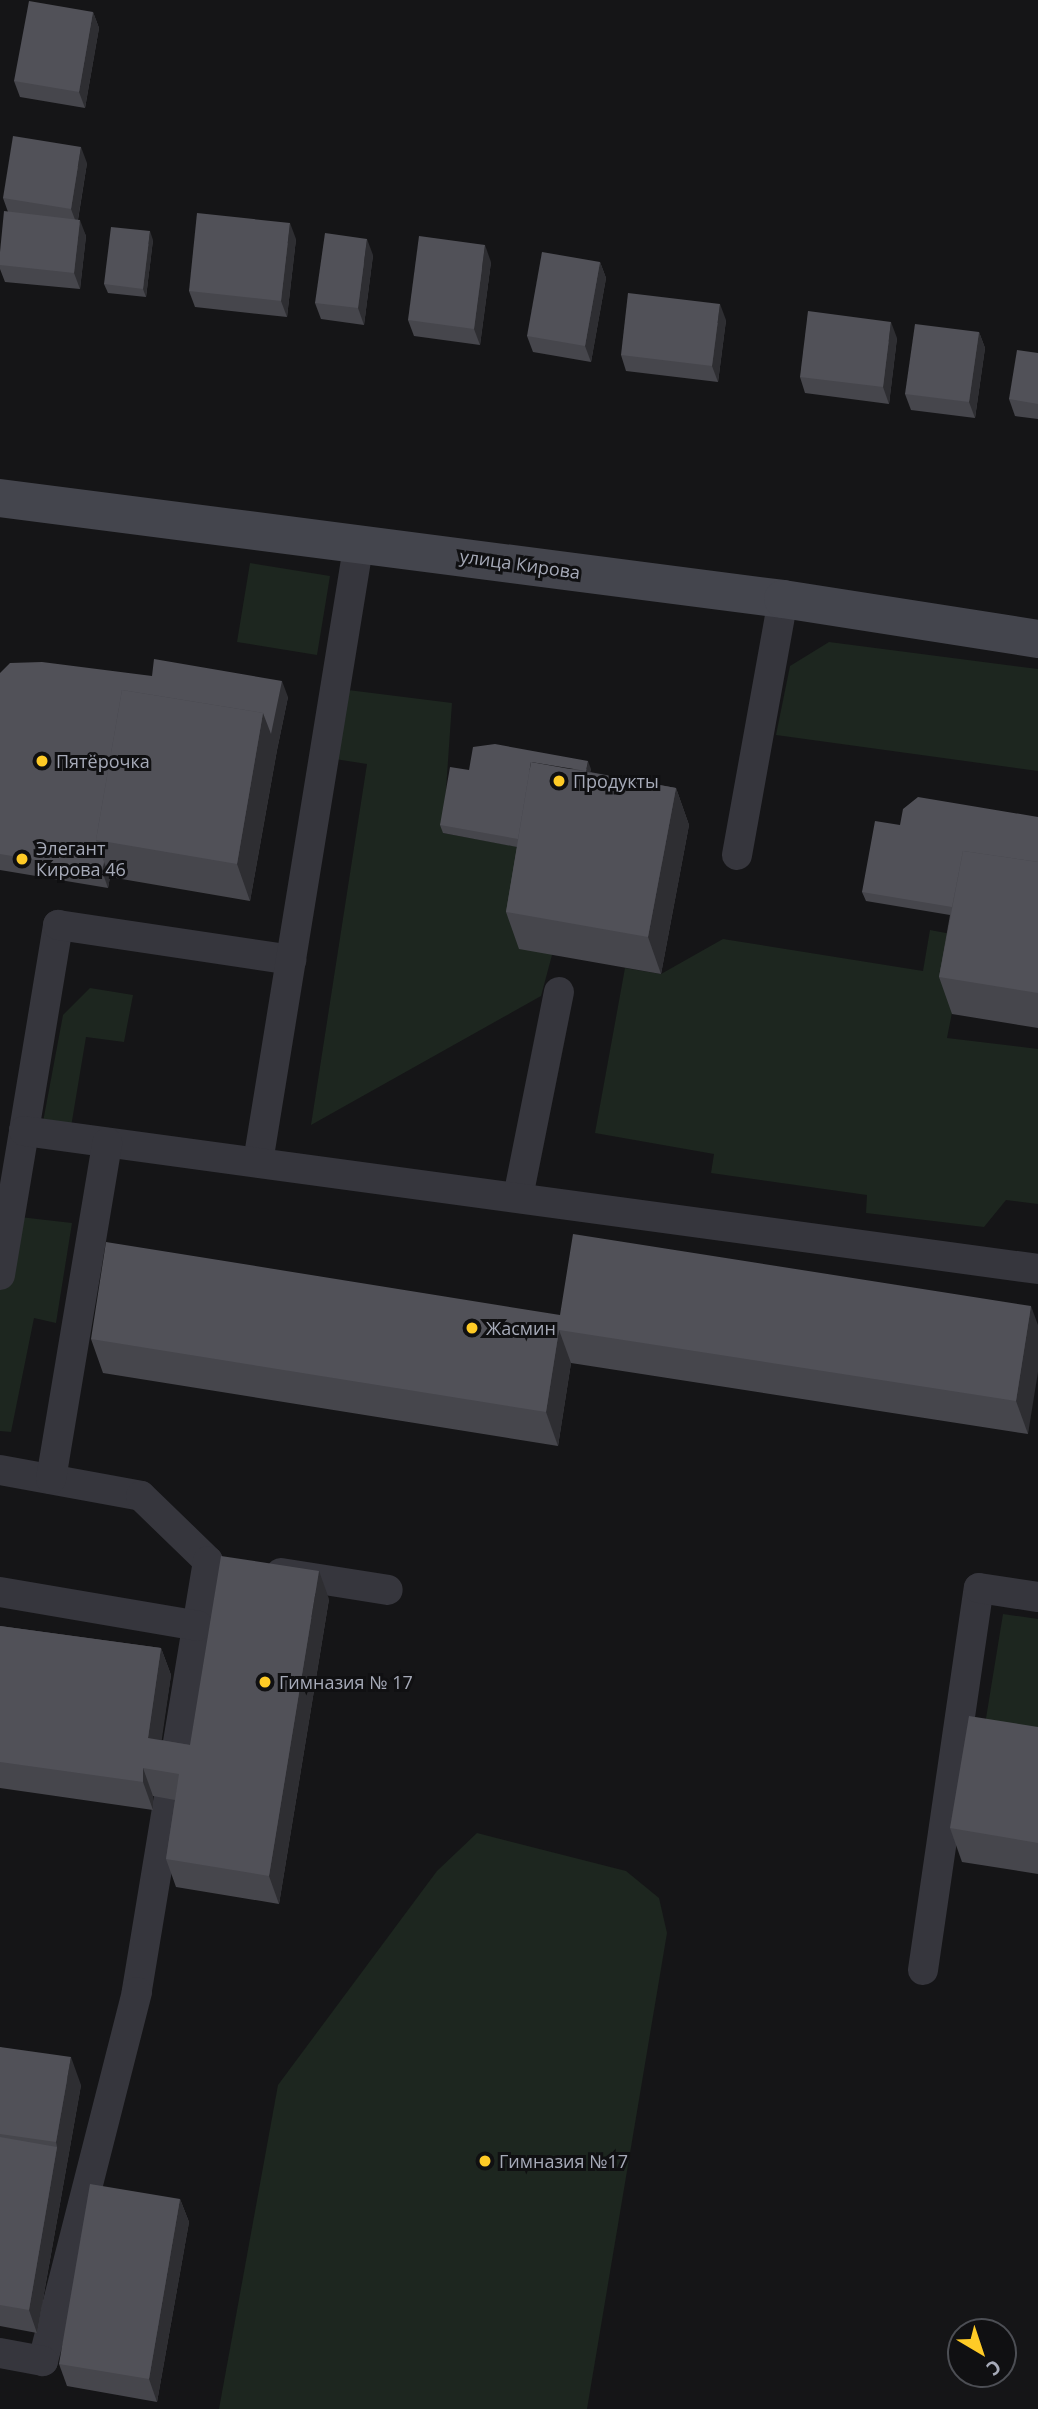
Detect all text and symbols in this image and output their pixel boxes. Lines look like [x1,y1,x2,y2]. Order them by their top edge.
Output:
street label: улица Кирова [458,545,582,583]
place label: Пятёрочка [56,750,150,772]
marker: Пятёрочка [34,753,50,769]
place label: Продукты [573,770,659,792]
marker: Продукты [551,773,567,789]
place label: Элегант Кирова 46 [36,838,126,880]
marker: Элегант Кирова 46 [14,851,30,867]
place label: Жасмин [486,1317,556,1339]
marker: Жасмин [464,1320,480,1336]
place label: Гимназия № 17 [279,1671,413,1693]
marker: Гимназия № 17 [257,1674,273,1690]
place label: Гимназия №17 [499,2150,628,2172]
marker: Гимназия №17 [477,2153,493,2169]
north arrow [947,2318,1017,2388]
text: С [981,2354,1007,2382]

